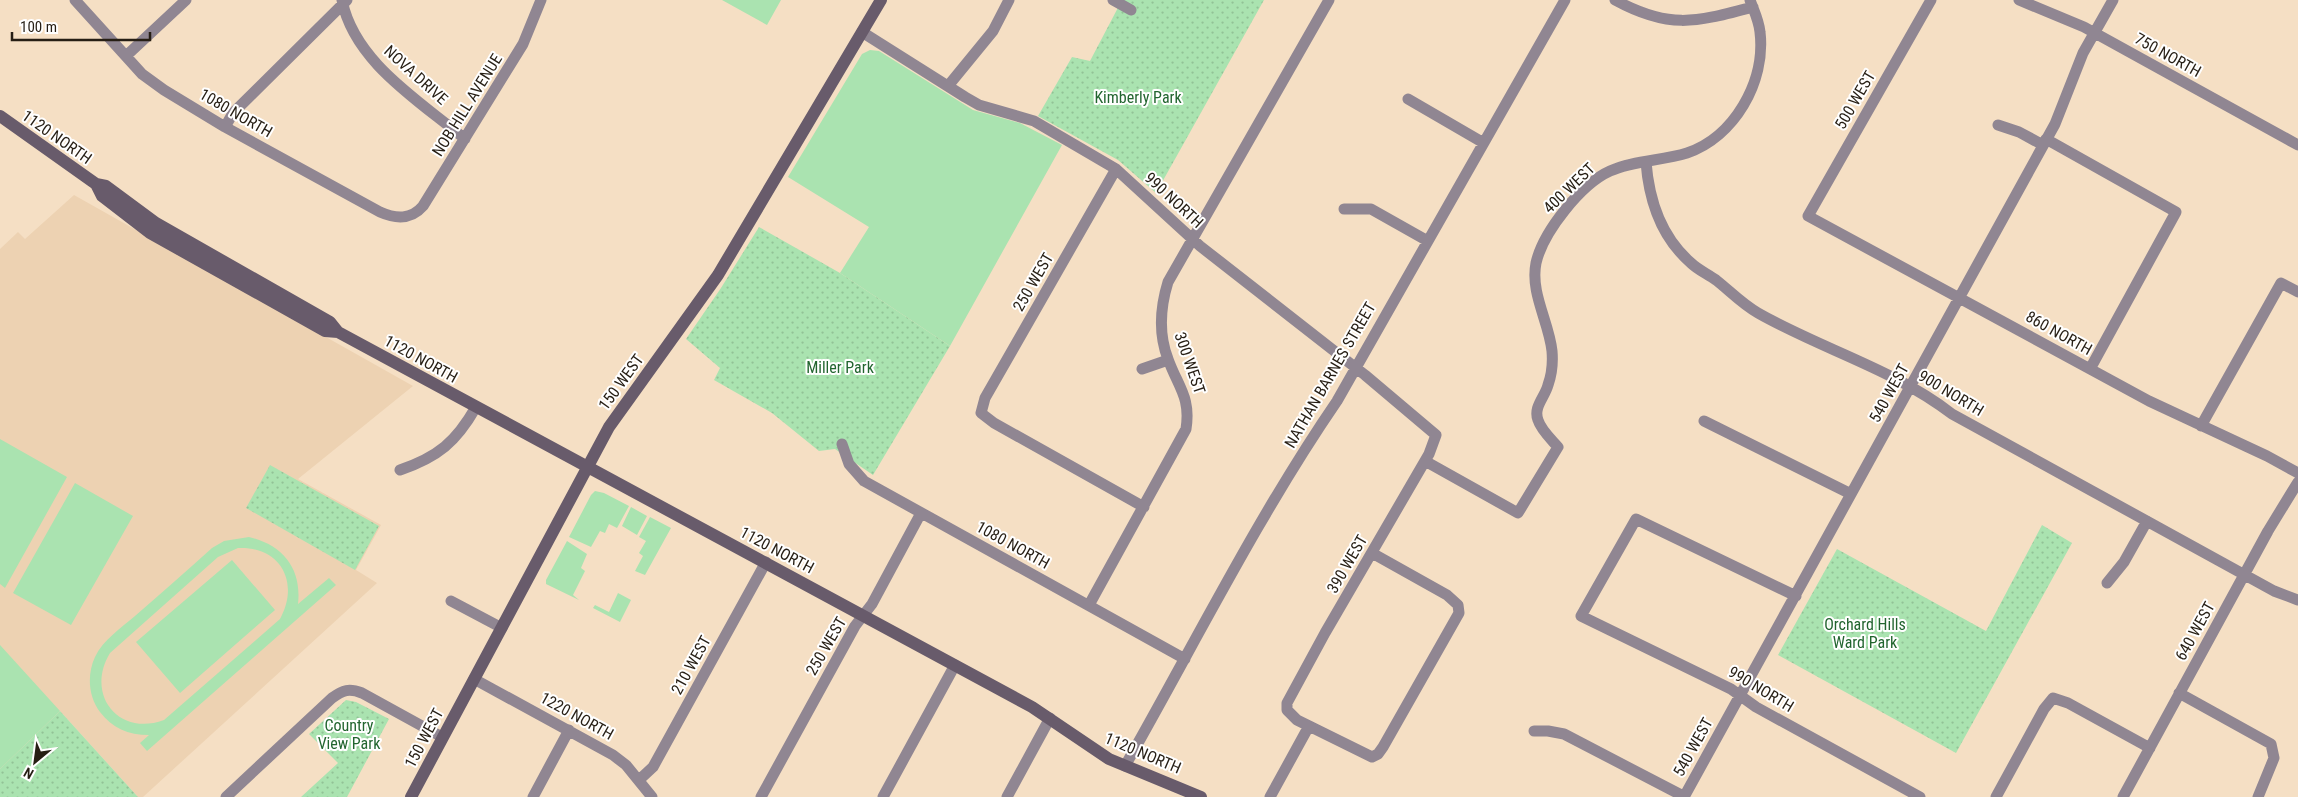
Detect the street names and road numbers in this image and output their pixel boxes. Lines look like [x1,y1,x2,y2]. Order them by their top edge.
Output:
street label: 750 NORTH [2131,29,2205,81]
street label: NOVA DRIVE [380,41,452,109]
street label: NOB HILL AVENUE [428,50,506,160]
street label: 500 WEST [1831,67,1879,133]
street label: 1080 NORTH [196,85,276,141]
street label: 1120 NORTH [18,106,96,168]
street label: 400 WEST [1539,159,1599,217]
street label: 990 NORTH [1141,168,1207,232]
street label: 250 WEST [1009,249,1057,315]
street label: NATHAN BARNES STREET [1280,299,1380,451]
street label: 860 NORTH [2022,307,2096,359]
street label: 300 WEST [1171,330,1209,396]
street label: 1120 NORTH [381,331,461,387]
street label: 150 WEST [594,350,648,414]
street label: 540 WEST [1865,360,1913,426]
street label: 900 NORTH [1915,366,1987,420]
street label: 1080 NORTH [973,517,1053,573]
street label: 1120 NORTH [737,523,817,577]
street label: 390 WEST [1323,531,1371,597]
street label: 640 WEST [2171,598,2219,664]
street label: 250 WEST [802,613,850,679]
street label: 210 WEST [667,632,715,698]
street label: 990 NORTH [1725,662,1797,716]
street label: 1220 NORTH [537,688,617,744]
street label: 150 WEST [401,705,447,771]
street label: 540 WEST [1669,714,1717,780]
street label: 1120 NORTH [1102,728,1184,778]

